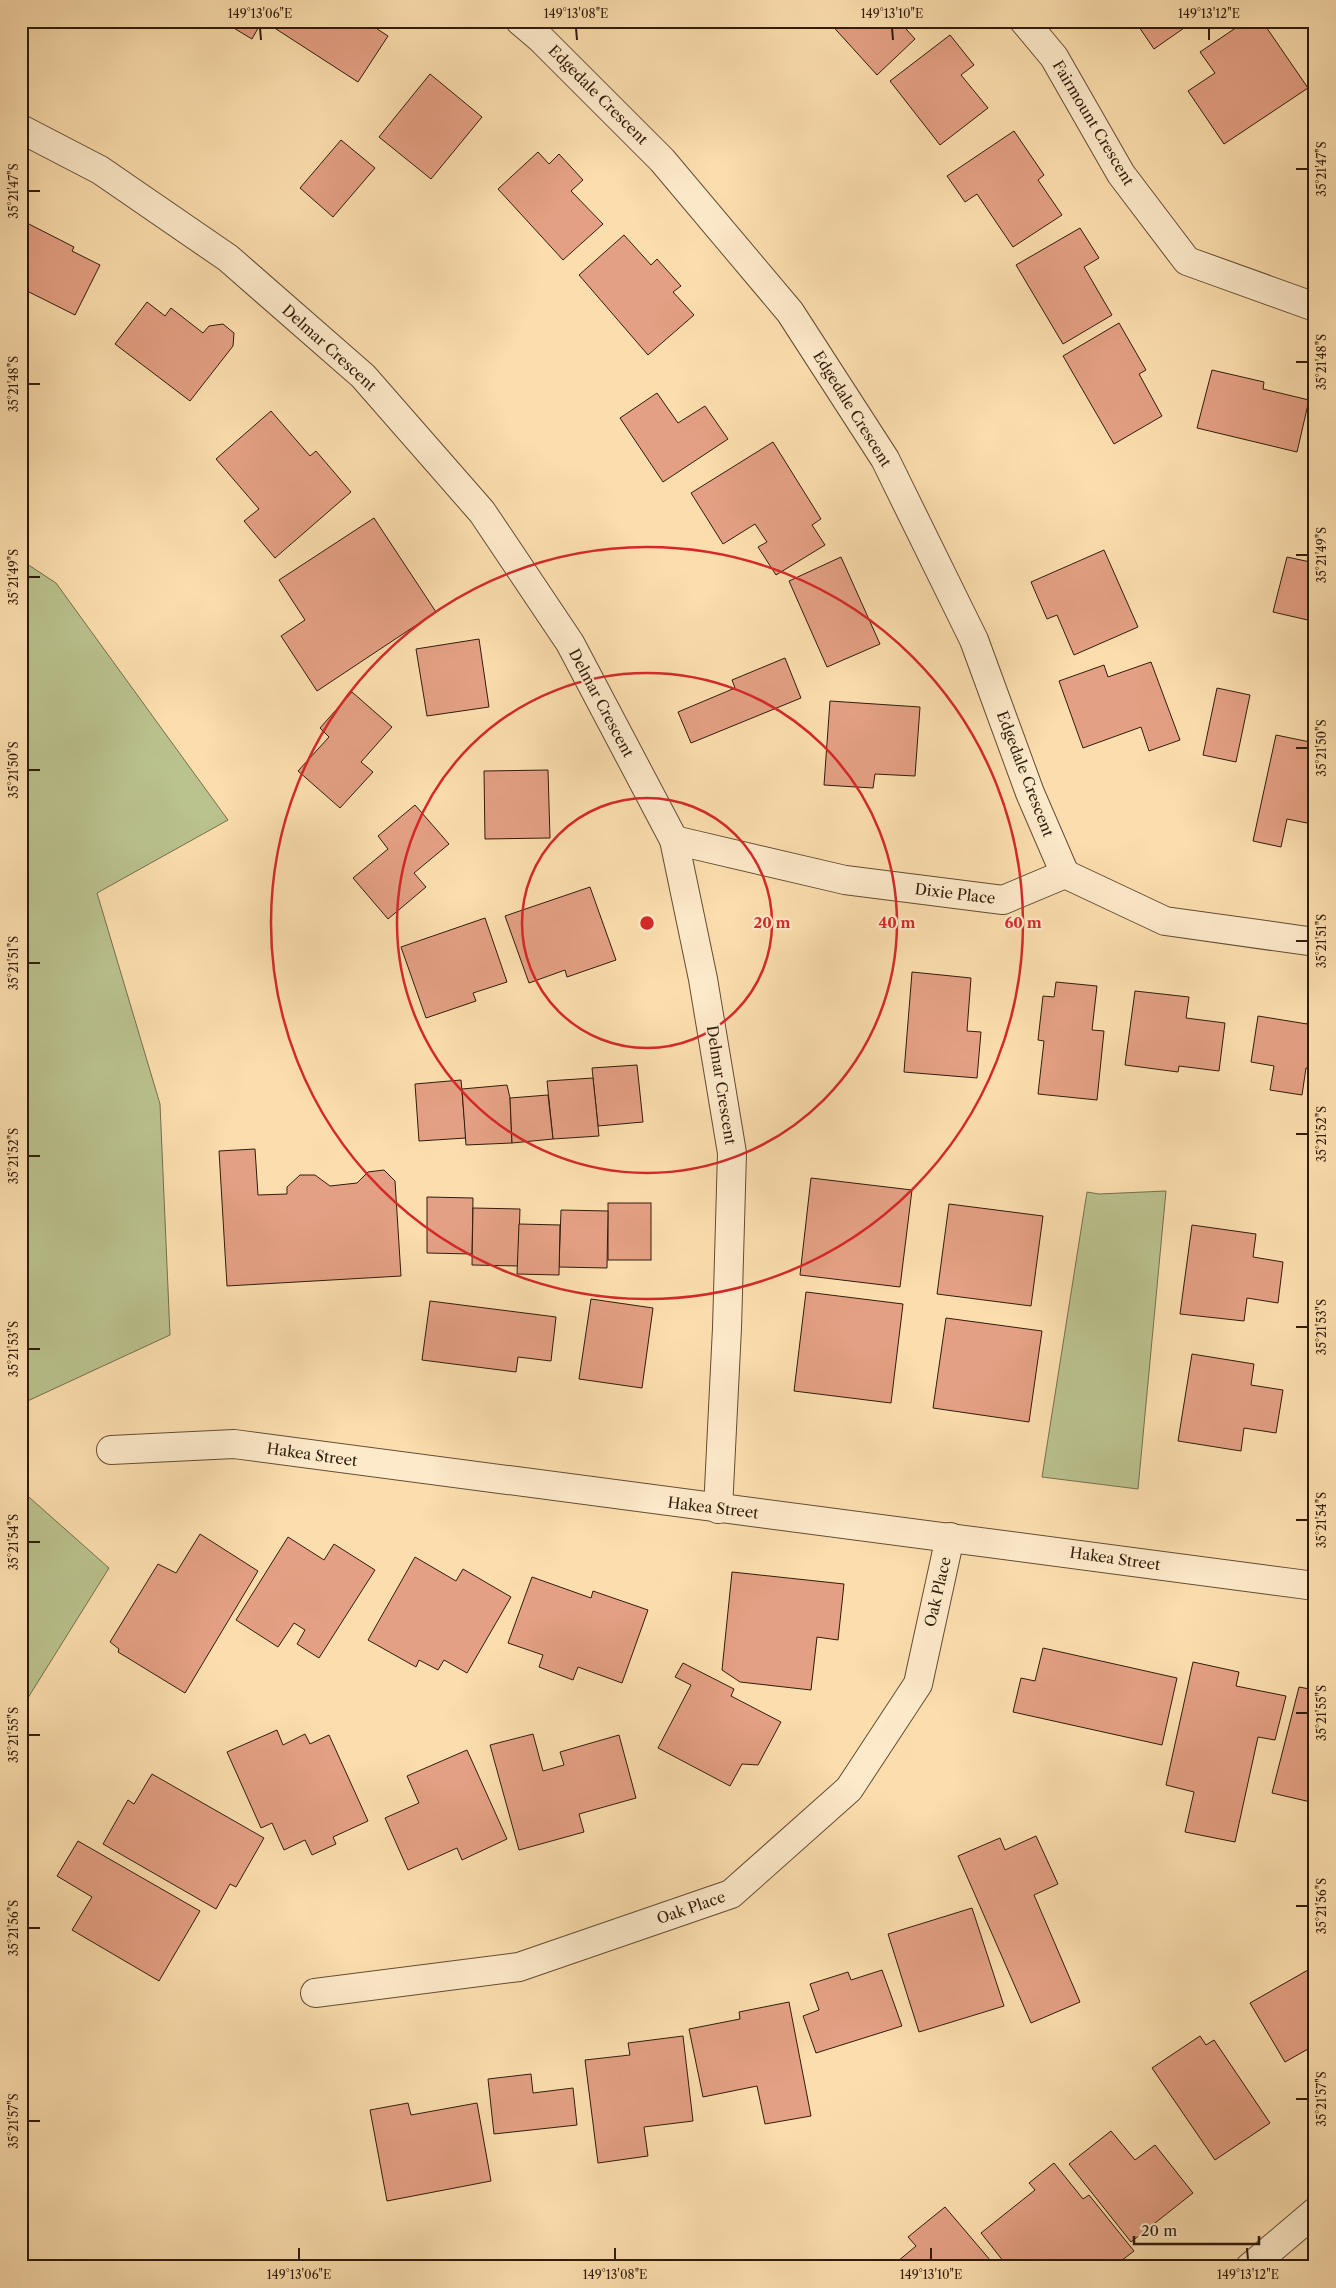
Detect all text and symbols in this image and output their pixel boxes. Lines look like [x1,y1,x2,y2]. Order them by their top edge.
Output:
text: 149°13'06"E [228,6,292,21]
text: 149°13'08"E [544,6,608,21]
text: 149°13'10"E [861,6,923,21]
text: 149°13'12"E [1178,6,1240,21]
street label: Edgedale Crescent [545,41,653,149]
street label: Fairmount Crescent [1049,57,1139,189]
text: 35°21'47"S [1314,141,1329,197]
text: 35°21'47"S [6,163,21,219]
street label: Delmar Crescent [278,300,381,395]
text: 35°21'48"S [1314,334,1329,390]
street label: Edgedale Crescent [809,347,896,471]
text: 35°21'48"S [6,356,21,412]
text: 35°21'49"S [1314,527,1329,583]
text: 35°21'49"S [6,549,21,605]
street label: Delmar Crescent [565,645,638,761]
street label: Edgedale Crescent [993,708,1058,840]
text: 35°21'50"S [1314,719,1329,777]
text: 35°21'50"S [6,741,21,799]
street label: Dixie Place [914,879,996,908]
text: 20 m [753,913,791,932]
text: 40 m [878,913,916,932]
text: 60 m [1004,913,1042,932]
centre of rings [638,914,656,932]
text: 35°21'51"S [1314,914,1329,968]
text: 35°21'51"S [6,936,21,990]
street label: Delmar Crescent [703,1024,740,1147]
text: 35°21'52"S [1314,1106,1329,1162]
text: 35°21'52"S [6,1128,21,1184]
text: 35°21'53"S [1314,1299,1329,1355]
text: 35°21'53"S [6,1321,21,1377]
street label: Hakea Street [266,1439,359,1470]
text: 35°21'54"S [1314,1492,1329,1548]
street label: Hakea Street [667,1493,760,1523]
text: 35°21'54"S [6,1514,21,1570]
street label: Hakea Street [1069,1543,1162,1574]
street label: Oak Place [920,1555,955,1629]
text: 35°21'55"S [1314,1685,1329,1741]
text: 35°21'55"S [6,1707,21,1763]
text: 35°21'56"S [1314,1878,1329,1934]
street label: Oak Place [654,1887,728,1928]
text: 35°21'56"S [6,1900,21,1956]
text: 35°21'57"S [1314,2071,1329,2127]
text: 35°21'57"S [6,2093,21,2149]
scale bar [1134,2213,1258,2245]
text: 20 m [1141,2221,1177,2240]
text: 149°13'06"E [267,2267,331,2282]
text: 149°13'08"E [583,2267,647,2282]
text: 149°13'10"E [900,2267,962,2282]
text: 149°13'12"E [1217,2267,1279,2282]

